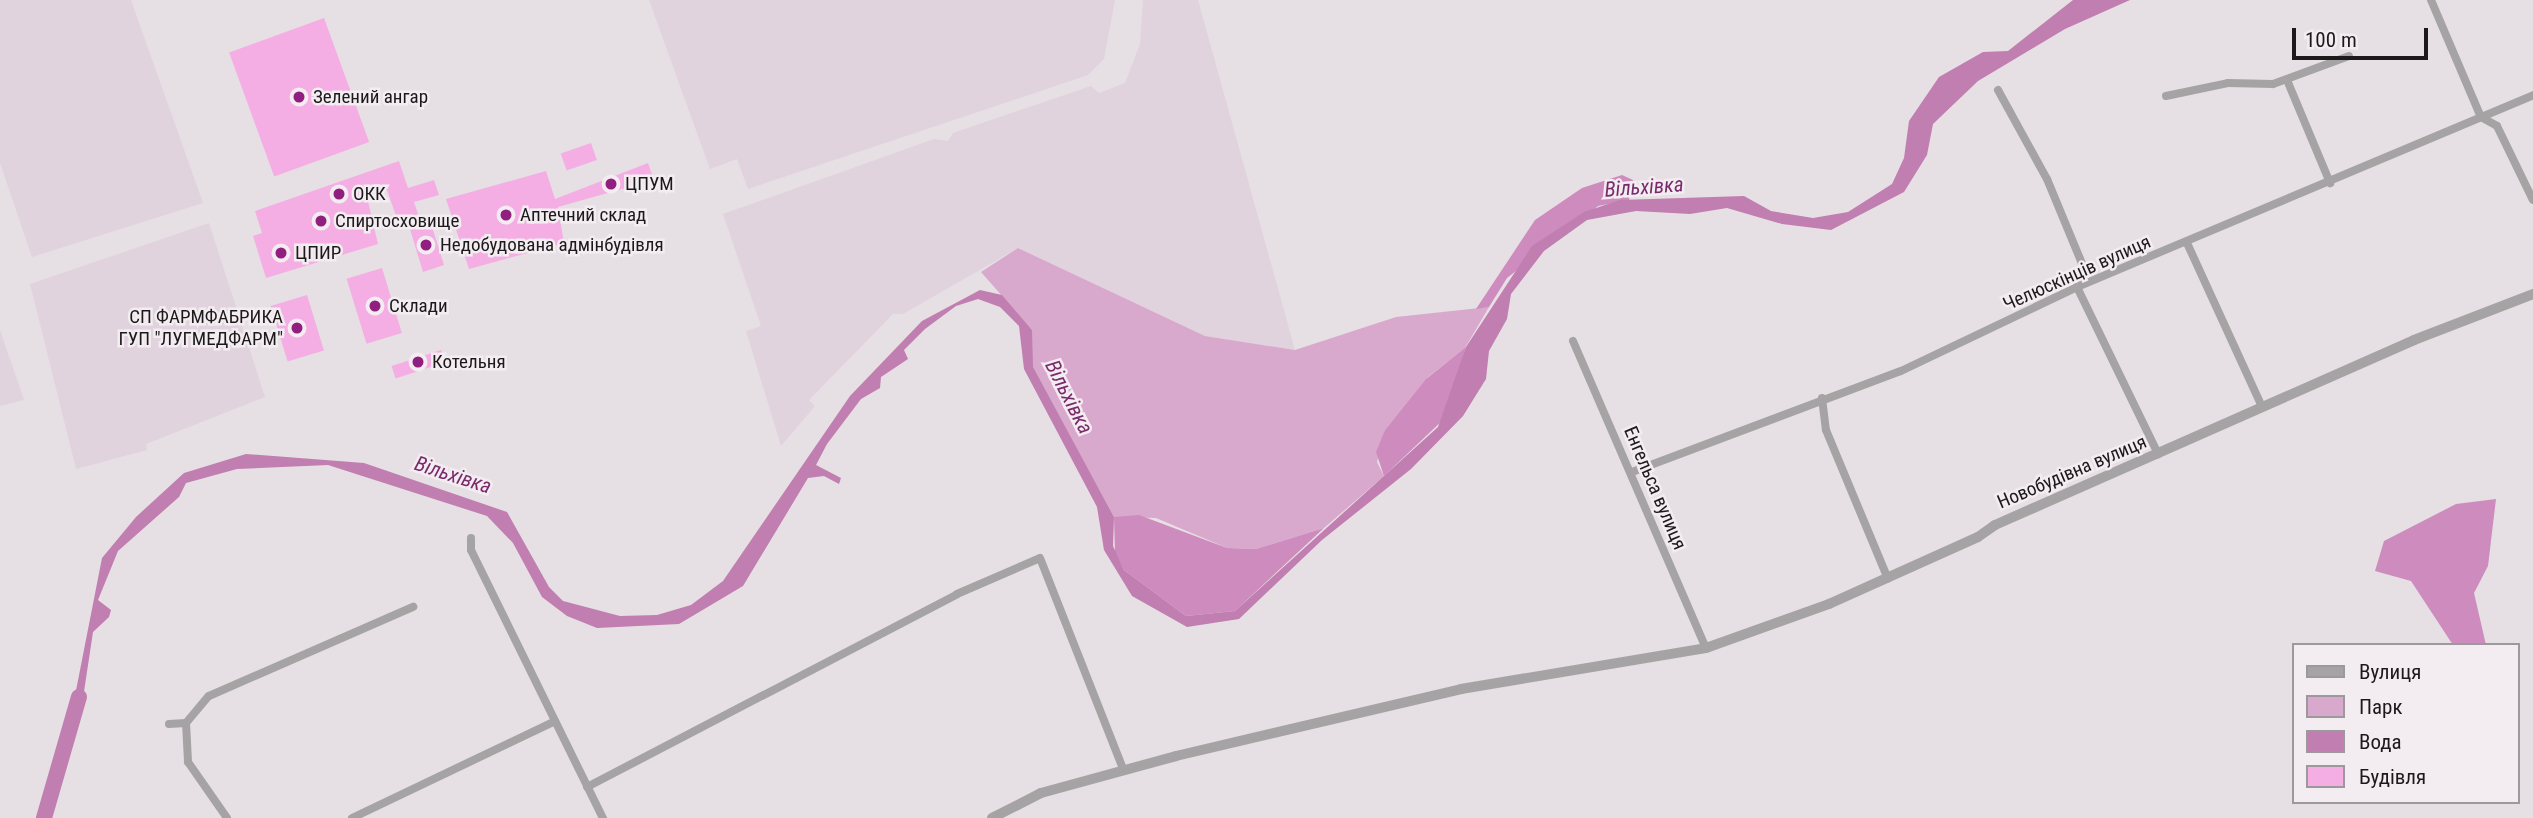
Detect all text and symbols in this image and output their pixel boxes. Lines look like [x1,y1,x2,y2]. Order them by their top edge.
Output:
scale bar [2295,14,2432,58]
text: 100 m [2305,28,2357,52]
place label: Зелений ангар [313,86,428,108]
marker: Зелений ангар [291,89,307,105]
water label: Вільхівка [1604,172,1684,202]
place label: ЦПУМ [625,173,674,195]
marker: ЦПУМ [603,176,619,192]
place label: ОКК [353,183,386,205]
marker: ОКК [331,186,347,202]
place label: Аптечний склад [520,204,646,226]
marker: Аптечний склад [498,207,514,223]
place label: Спиртосховище [335,210,459,232]
marker: Спиртосховище [313,213,329,229]
street label: Челюскінців вулиця [2000,230,2154,316]
place label: Недобудована адмінбудівля [440,234,664,256]
marker: Недобудована адмінбудівля [418,237,434,253]
place label: ЦПИР [295,242,341,264]
marker: ЦПИР [273,245,289,261]
place label: Склади [389,295,448,317]
marker: Склади [367,298,383,314]
place label: СП ФАРМФАБРИКА ГУП "ЛУГМЕДФАРМ" [119,306,283,350]
marker: СП ФАРМФАБРИКА ГУП "ЛУГМЕДФАРМ" [289,320,305,336]
place label: Котельня [432,351,506,373]
marker: Котельня [410,354,426,370]
water label: Вільхівка [1040,356,1098,438]
street label: Енгельса вулиця [1619,423,1691,553]
street label: Новобудівна вулиця [1994,430,2150,514]
water label: Вільхівка [411,451,495,499]
legend [2292,643,2519,804]
text: Вулиця [2359,660,2421,684]
text: Парк [2359,695,2403,719]
text: Вода [2359,730,2402,754]
text: Будівля [2359,765,2426,789]

